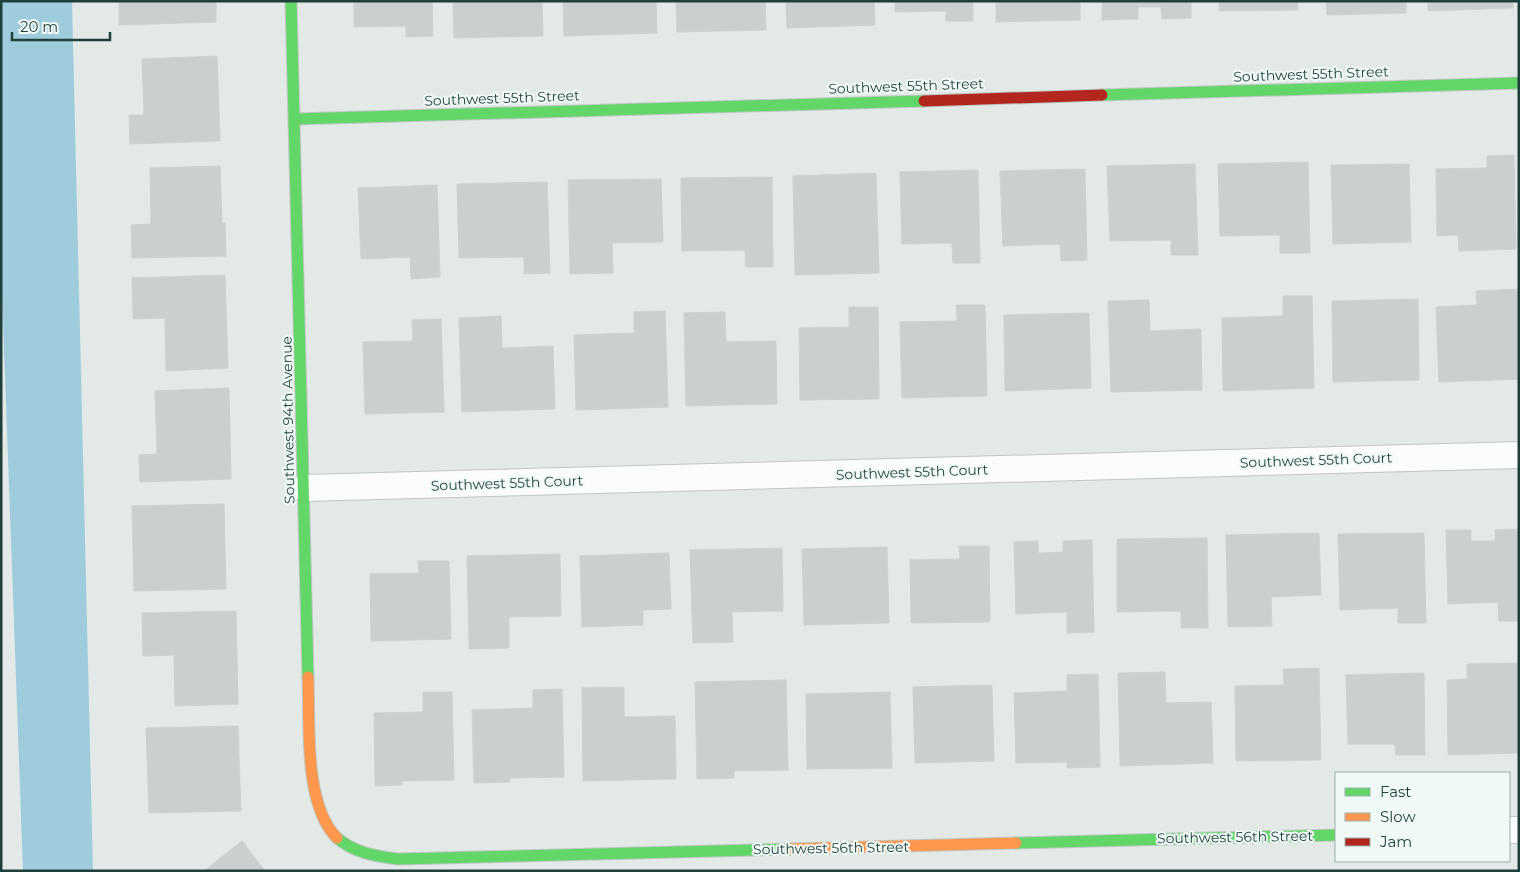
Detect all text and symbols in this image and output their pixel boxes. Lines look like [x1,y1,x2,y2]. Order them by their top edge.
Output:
scale bar [12,10,110,42]
text: 20 m [20,17,58,36]
street label: Southwest 55th Street [1233,62,1389,86]
street label: Southwest 55th Street [828,74,984,98]
street label: Southwest 55th Street [424,86,580,110]
street label: Southwest 94th Avenue [278,336,298,504]
street label: Southwest 55th Court [1240,448,1393,472]
street label: Southwest 55th Court [836,460,989,484]
street label: Southwest 55th Court [431,471,584,495]
legend [1335,772,1510,862]
text: Fast [1380,782,1411,801]
text: Slow [1380,807,1416,826]
street label: Southwest 56th Street [1157,827,1314,847]
text: Jam [1379,832,1412,851]
street label: Southwest 56th Street [753,838,910,858]

